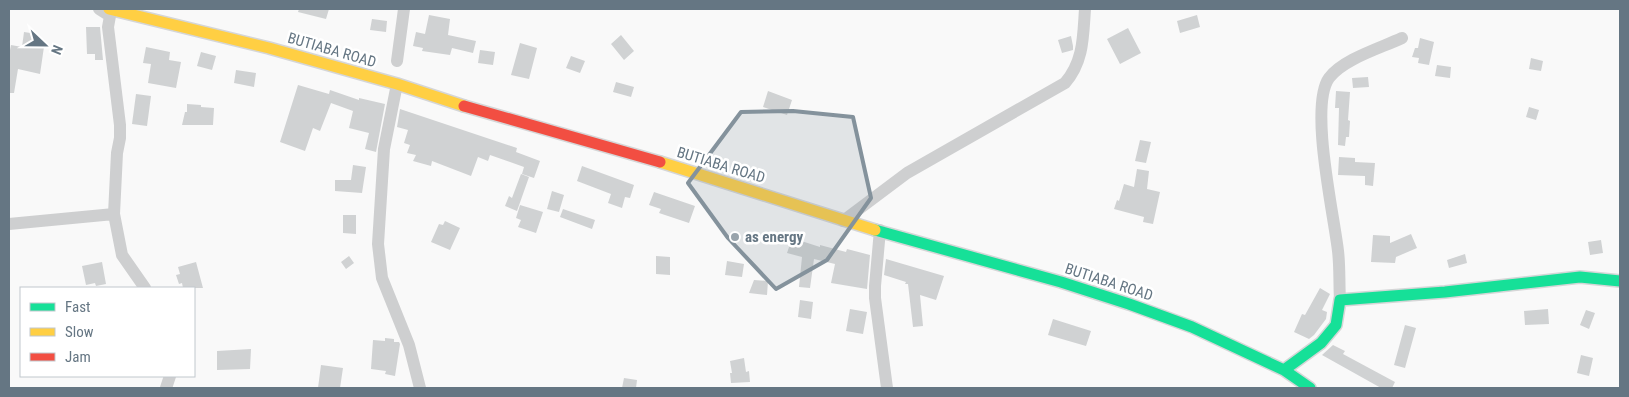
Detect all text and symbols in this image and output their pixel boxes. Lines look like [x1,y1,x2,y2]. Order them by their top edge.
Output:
north arrow [20,20,70,70]
street label: BUTIABA ROAD [286,29,378,71]
text: N [48,43,66,57]
street label: BUTIABA ROAD [675,143,767,187]
place label: as energy [745,228,803,246]
marker: as energy [729,231,741,243]
street label: BUTIABA ROAD [1063,259,1155,305]
legend [20,287,195,377]
text: Fast [65,298,90,316]
text: Slow [65,323,94,341]
text: Jam [65,348,91,366]

